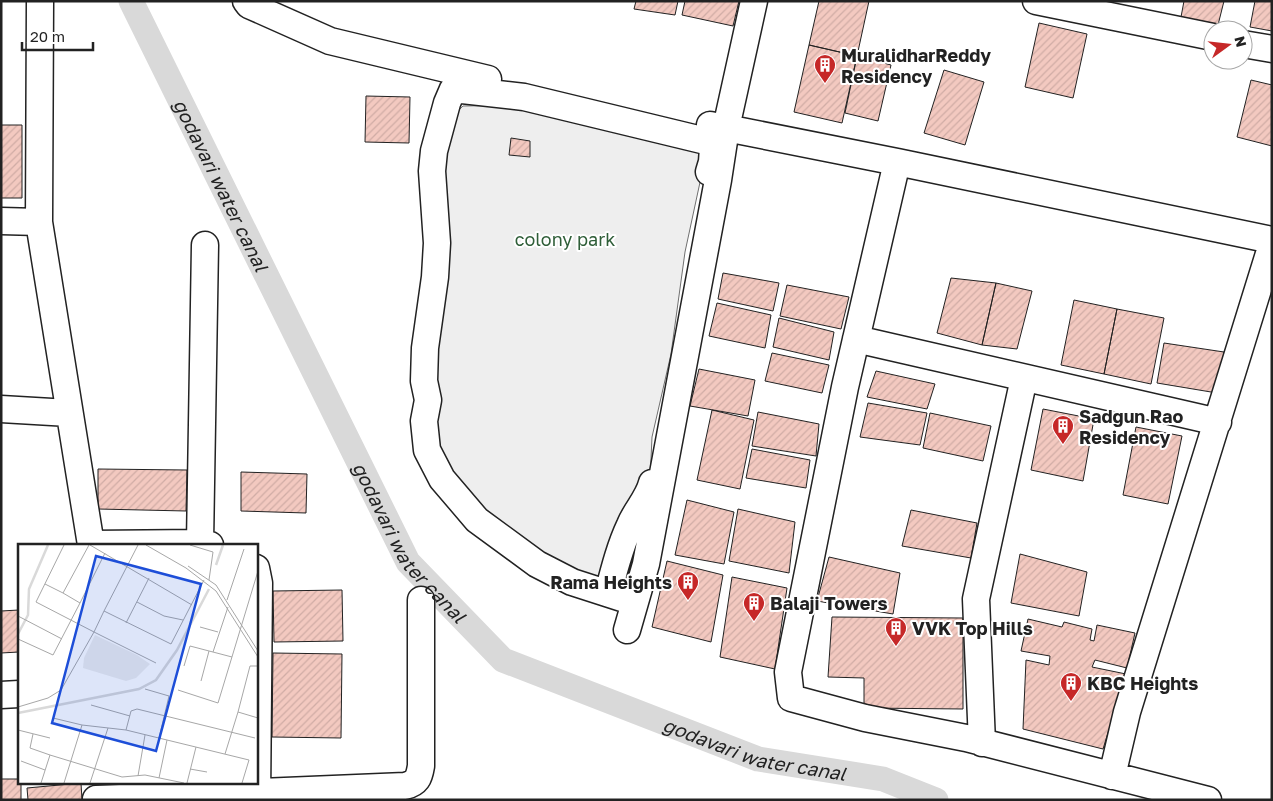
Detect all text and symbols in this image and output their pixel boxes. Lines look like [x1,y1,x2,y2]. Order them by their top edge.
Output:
scale bar [22,20,94,52]
north arrow [1203,20,1253,70]
text: 20 m [30,27,65,45]
text: N [1231,34,1251,49]
place label: MuralidharReddy Residency [841,44,991,87]
building icon: MuralidharReddy Residency [813,53,837,84]
water label: godavari water canal [170,95,274,276]
park label: colony park [515,228,615,250]
place label: Sadgun Rao Residency [1079,405,1183,448]
building icon: Sadgun Rao Residency [1051,414,1075,445]
water label: godavari water canal [349,458,472,627]
inset map [18,544,258,784]
building icon: Rama Heights [676,570,700,601]
place label: Rama Heights [550,571,672,593]
building icon: Balaji Towers [742,591,766,622]
place label: Balaji Towers [770,592,888,614]
building icon: VVK Top Hills [884,616,908,647]
place label: VVK Top Hills [912,617,1033,639]
building icon: KBC Heights [1059,671,1083,702]
place label: KBC Heights [1087,672,1198,694]
water label: godavari water canal [660,712,849,785]

